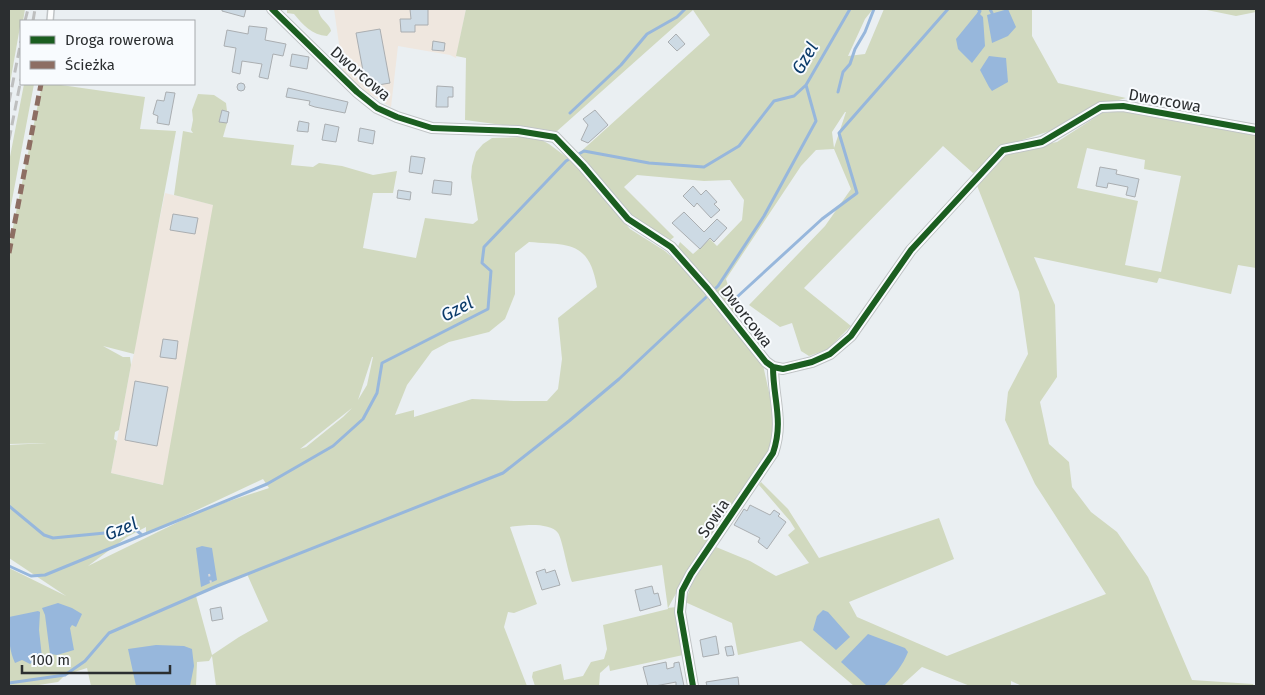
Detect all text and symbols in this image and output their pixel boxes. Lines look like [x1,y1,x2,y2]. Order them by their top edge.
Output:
legend [20,20,195,85]
text: Droga rowerowa [65,31,174,49]
water label: Gzel [787,38,823,78]
street label: Dworcowa [327,42,395,105]
text: Ścieżka [65,56,115,74]
street label: Dworcowa [1127,85,1203,116]
street label: Dworcowa [716,282,777,351]
water label: Gzel [437,292,477,326]
street label: Sowia [694,495,733,541]
water label: Gzel [101,513,141,545]
scale bar [22,642,170,674]
text: 100 m [30,651,70,669]

